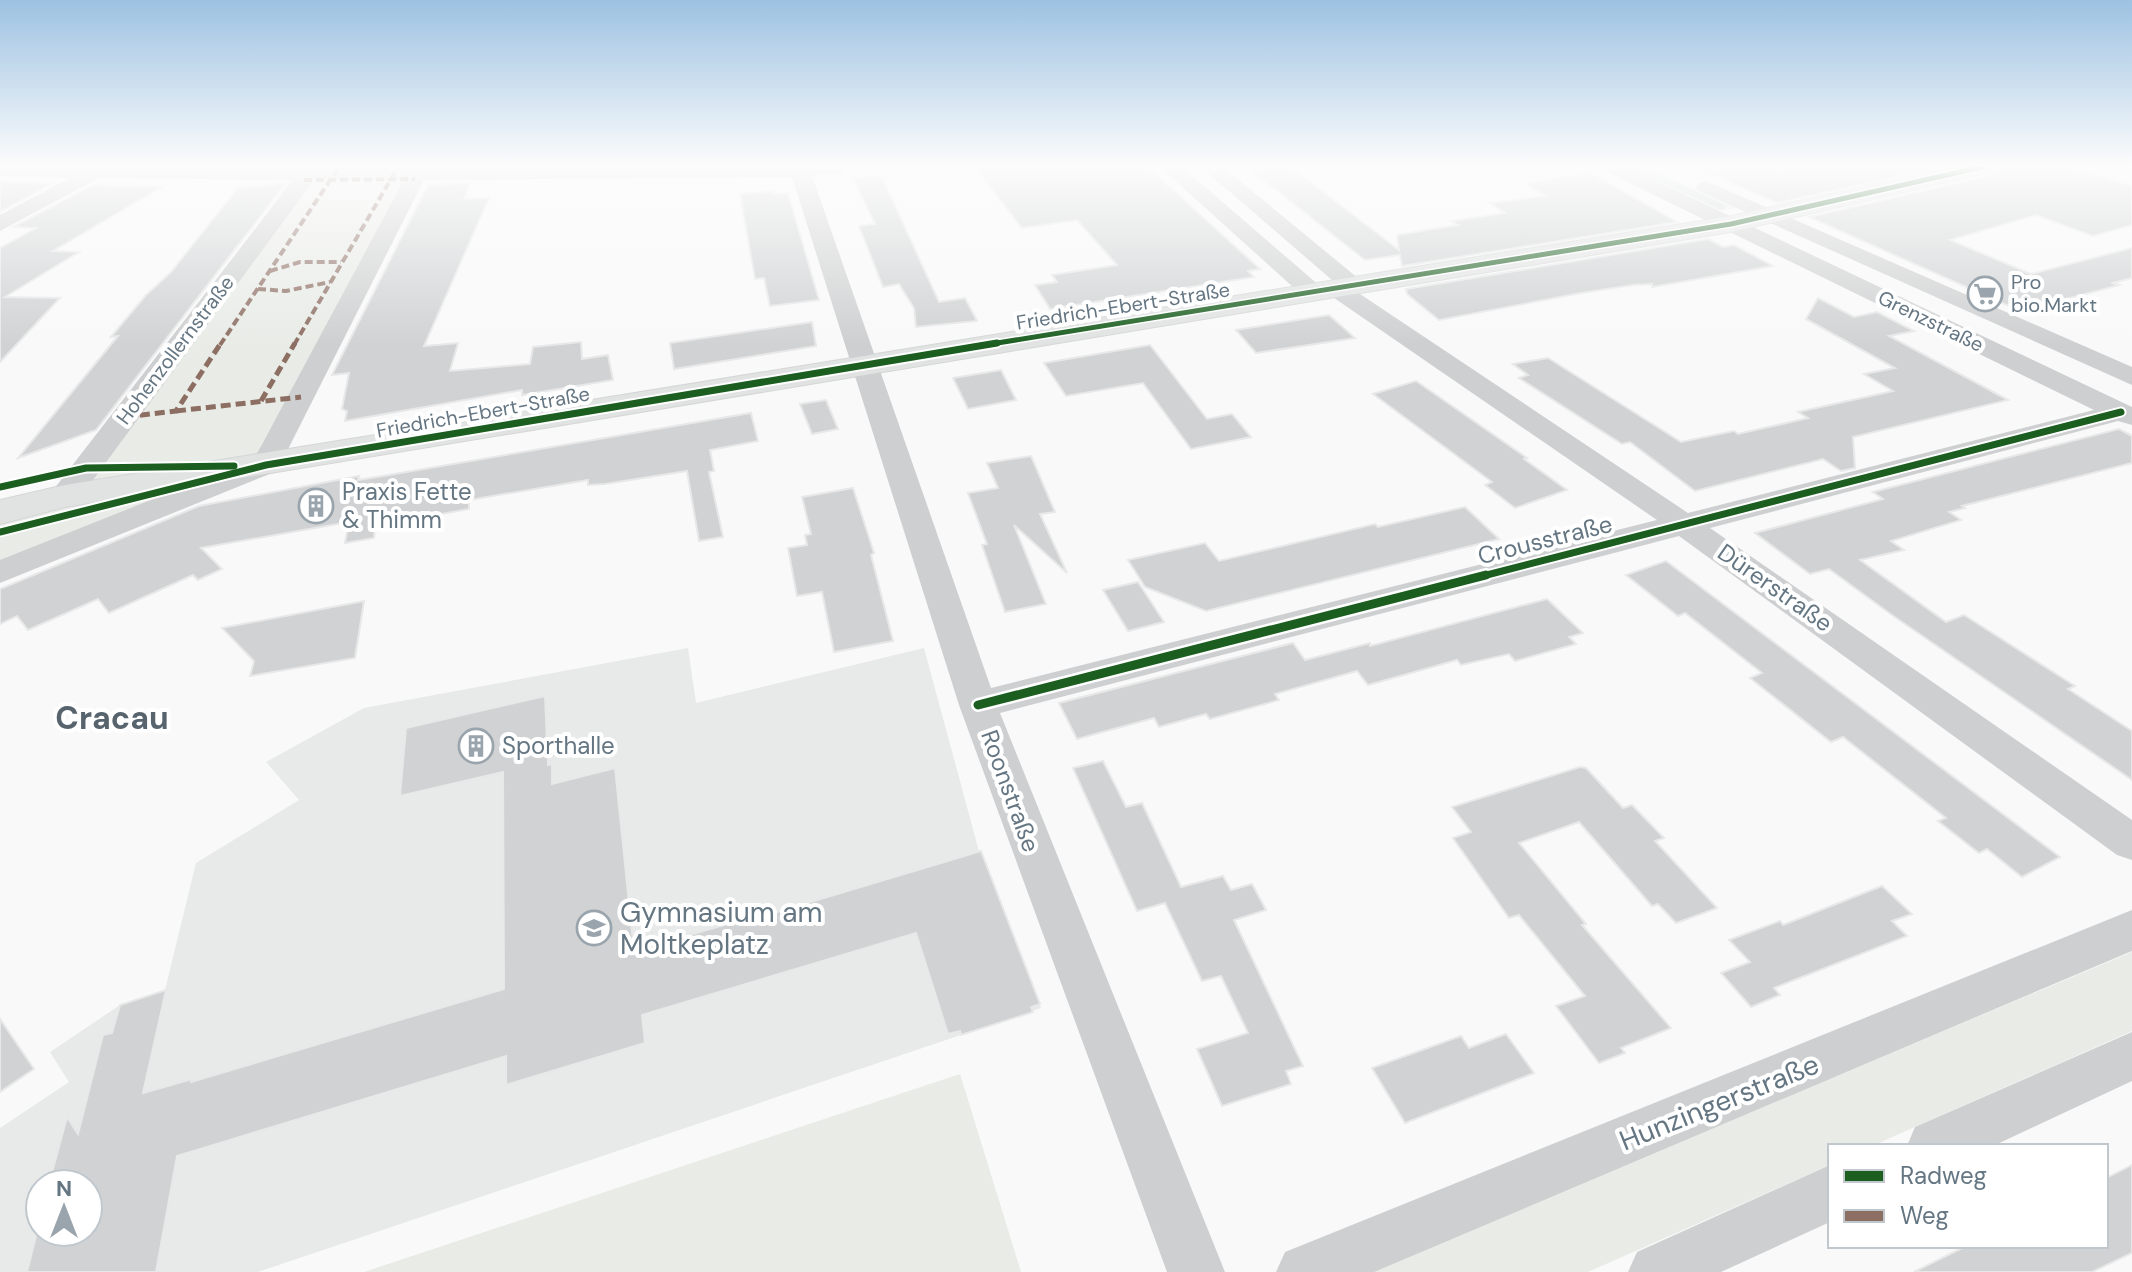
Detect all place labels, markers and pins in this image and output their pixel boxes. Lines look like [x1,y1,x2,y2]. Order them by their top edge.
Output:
place label: Pro bio.Markt [2011,269,2097,318]
supermarket icon: Pro bio.Markt [1966,275,2004,313]
place label: Praxis Fette & Thimm [342,476,472,535]
building icon: Praxis Fette & Thimm [297,487,335,525]
building icon: Sporthalle [457,727,495,765]
place label: Sporthalle [502,730,615,761]
place label: Gymnasium am Moltkeplatz [620,894,822,963]
school or university icon: Gymnasium am Moltkeplatz [575,909,613,947]

